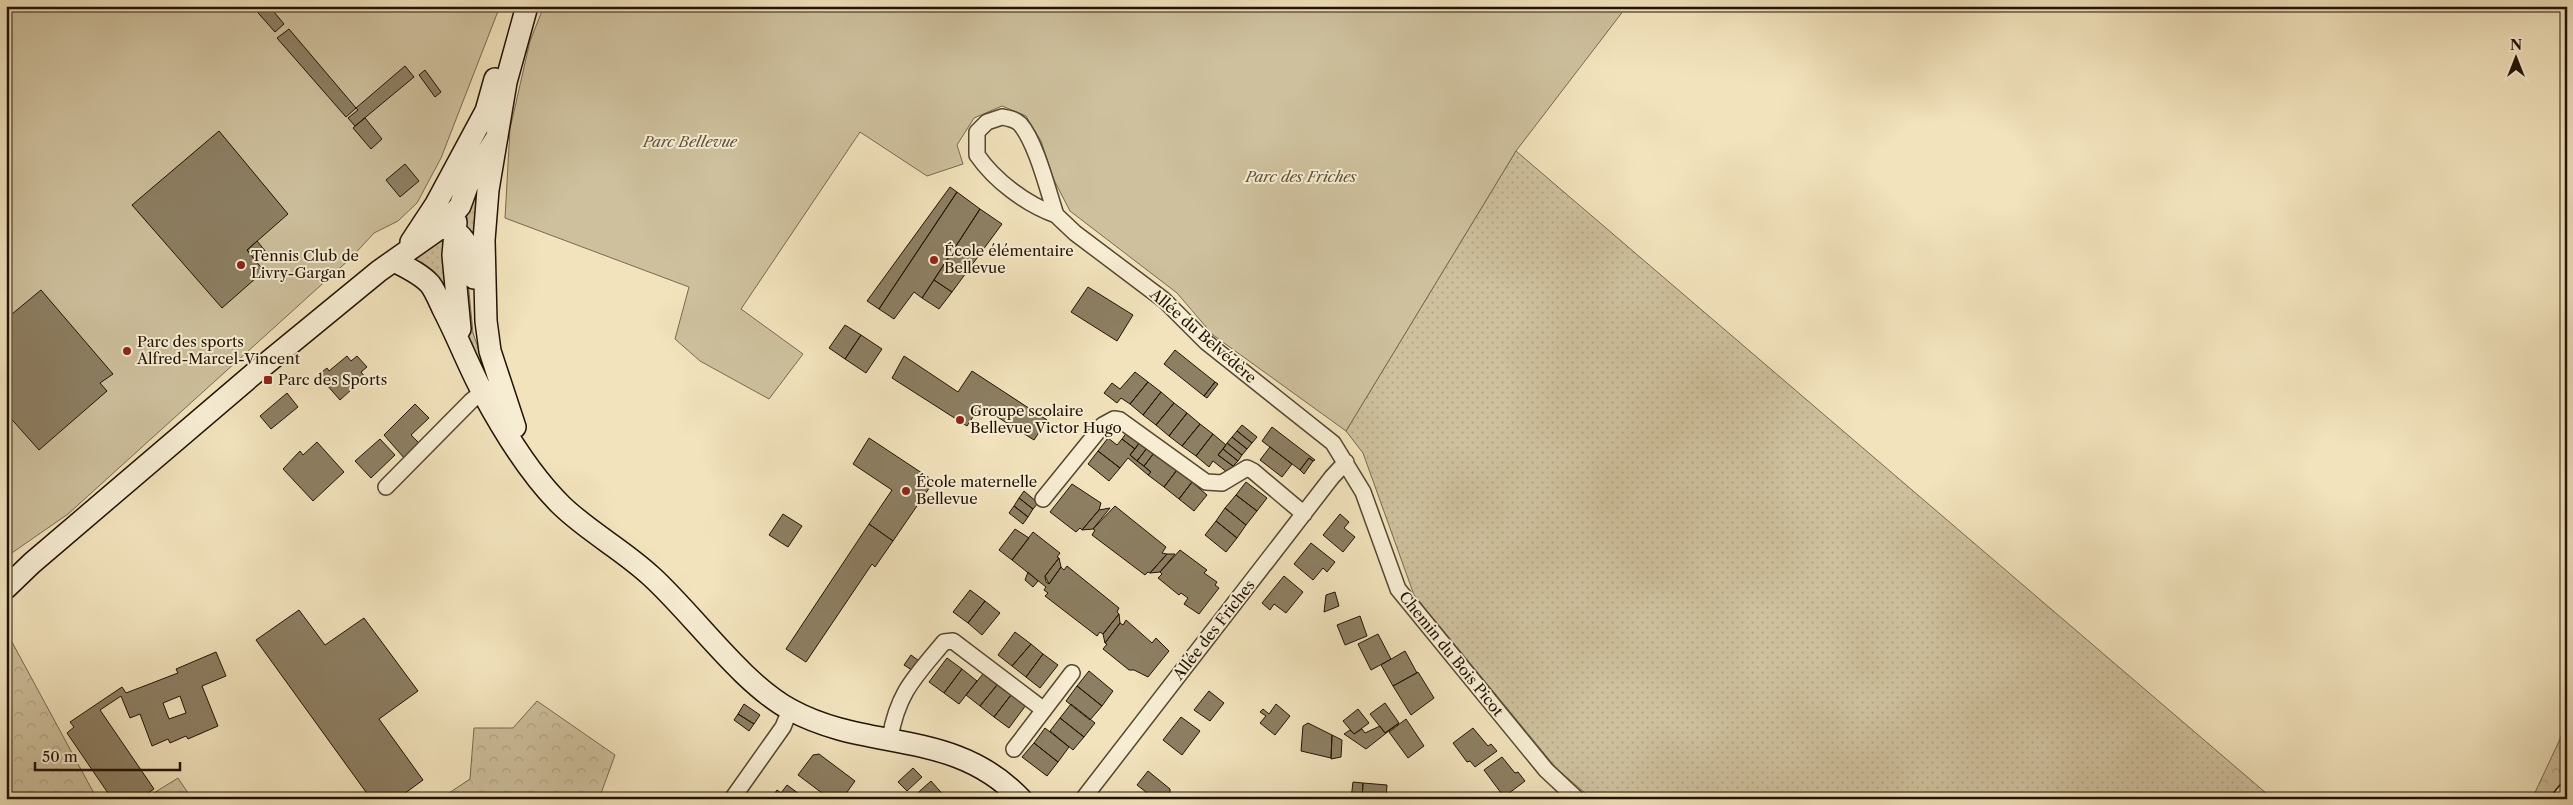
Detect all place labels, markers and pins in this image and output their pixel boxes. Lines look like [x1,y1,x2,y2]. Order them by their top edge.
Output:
place label: École élémentaire Bellevue [944,241,1074,277]
place label: Tennis Club de Livry-Gargan [251,246,359,282]
marker: École élémentaire Bellevue [928,254,940,266]
marker: Tennis Club de Livry-Gargan [235,259,247,271]
place label: Parc des sports Alfred-Marcel-Vincent [136,332,301,368]
marker: Parc des sports Alfred-Marcel-Vincent [121,345,133,357]
place label: Parc des Sports [278,370,387,389]
marker: Parc des Sports [262,374,274,386]
place label: Groupe scolaire Bellevue Victor Hugo [970,401,1122,437]
marker: Groupe scolaire Bellevue Victor Hugo [954,414,966,426]
place label: École maternelle Bellevue [916,472,1037,508]
marker: École maternelle Bellevue [900,485,912,497]

